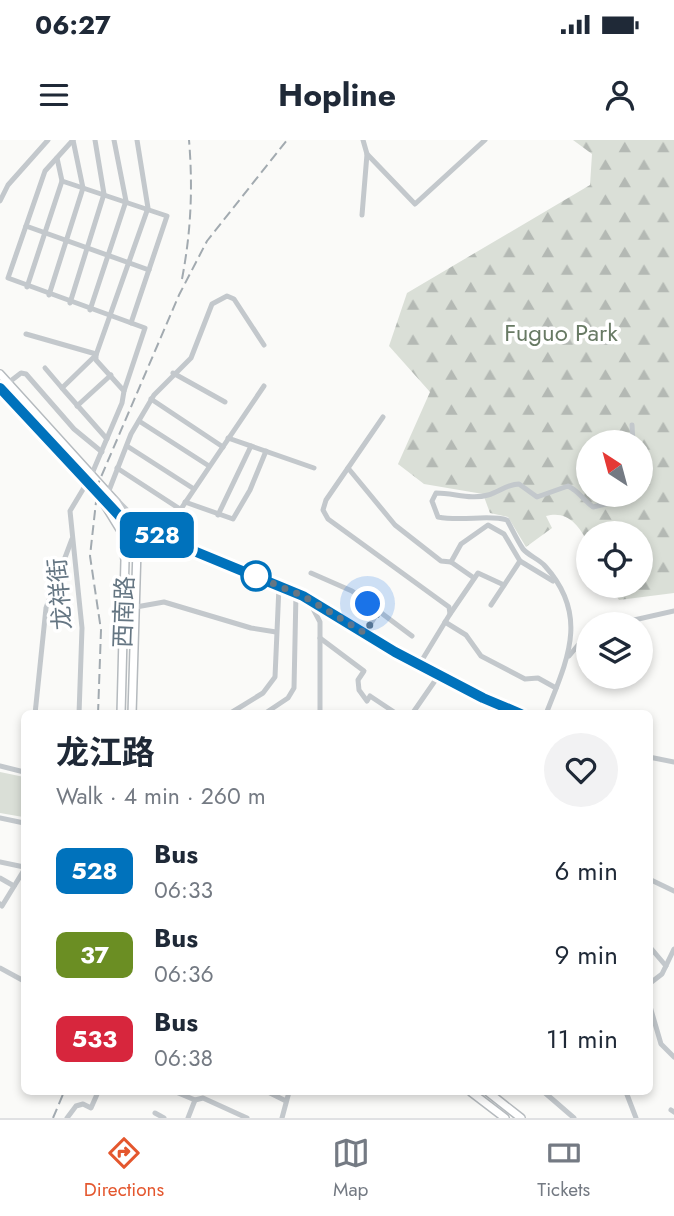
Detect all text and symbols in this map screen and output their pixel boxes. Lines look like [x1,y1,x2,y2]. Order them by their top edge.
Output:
text: 06:27 [35,6,111,44]
text: Hopline [278,72,396,118]
icon: menu [35,76,73,114]
icon: person [601,76,639,114]
park label: Fuguo Park [504,315,618,350]
north arrow [576,430,653,508]
map controls [576,430,653,689]
line badge: 528 [117,512,197,558]
text: 528 [134,517,180,552]
button: locate [576,521,653,598]
street label: 龙祥街 [39,557,80,631]
unlabelled marker [241,561,271,591]
street label: 西南路 [105,575,142,649]
your location [350,586,385,621]
button: layers [576,612,653,689]
text: 龙江路 [56,729,155,776]
button: heart [544,733,618,807]
text: Walk · 4 min · 260 m [56,779,266,813]
text: Bus [154,835,198,873]
text: 6 min [555,852,618,890]
text: 528 [71,853,118,888]
text: 06:33 [154,873,213,907]
text: Bus [154,919,198,957]
text: 9 min [555,936,618,974]
text: 37 [80,937,109,972]
text: 06:36 [154,957,214,991]
text: Bus [154,1003,198,1041]
text: 11 min [546,1020,618,1058]
text: 533 [72,1021,117,1056]
text: 06:38 [154,1041,213,1075]
tab: Directions [84,1134,164,1203]
tab: Map [332,1134,370,1203]
tab: Tickets [537,1134,590,1203]

